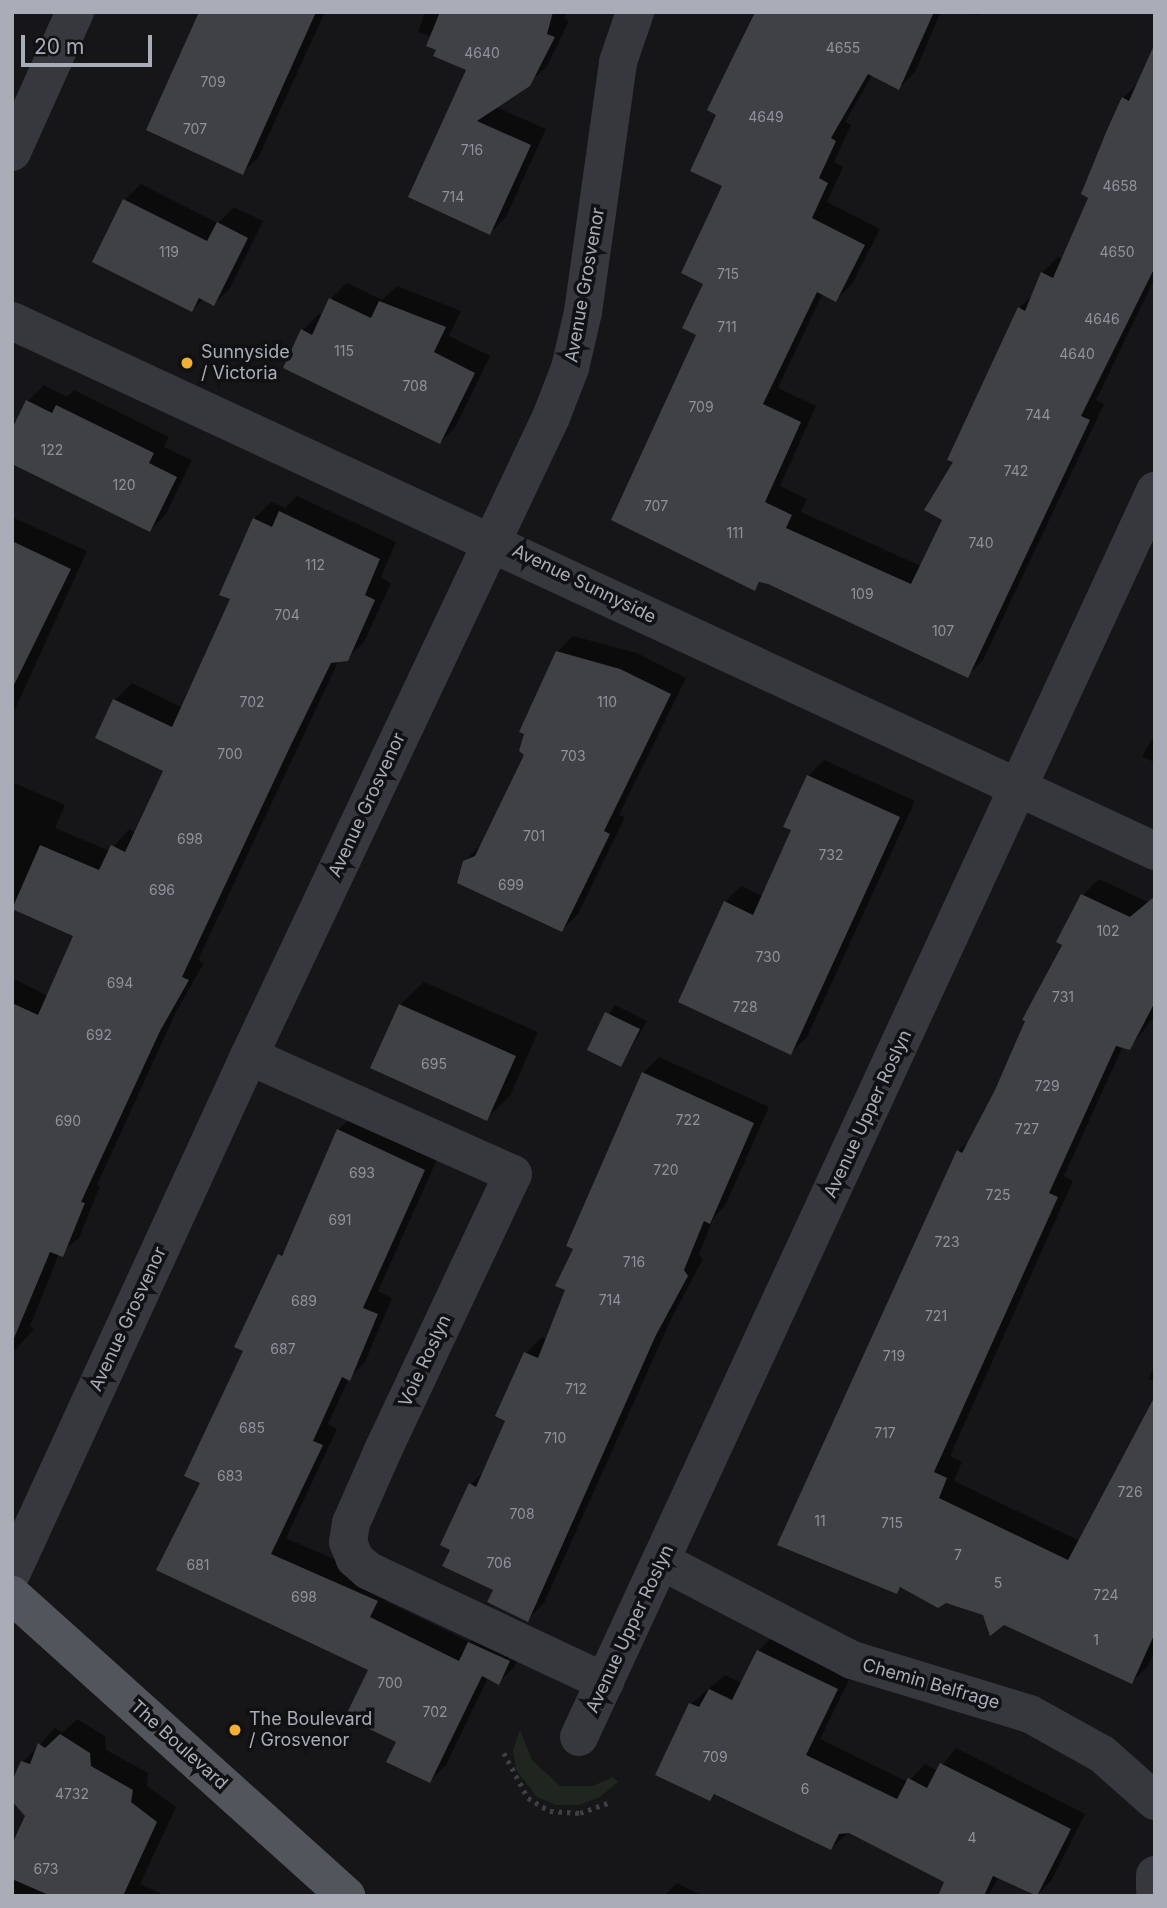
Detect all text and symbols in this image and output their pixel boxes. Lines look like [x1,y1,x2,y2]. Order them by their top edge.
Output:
scale bar [24,21,156,65]
text: 20 m [34,34,84,59]
house number: 4655 [826,40,860,56]
house number: 4640 [464,45,500,61]
house number: 709 [200,74,226,90]
house number: 4649 [748,109,784,125]
house number: 707 [183,121,207,137]
house number: 716 [461,142,483,158]
house number: 4658 [1103,178,1137,194]
house number: 714 [442,189,464,205]
street label: Avenue Grosvenor [561,206,609,364]
house number: 119 [159,244,179,260]
house number: 4650 [1099,244,1135,260]
house number: 715 [717,266,739,282]
house number: 4646 [1084,311,1120,327]
house number: 711 [717,319,737,335]
place label: Sunnyside / Victoria [201,342,290,384]
house number: 115 [334,343,354,359]
house number: 4640 [1059,346,1095,362]
marker: Sunnyside / Victoria [179,355,195,371]
house number: 708 [402,378,428,394]
house number: 709 [688,399,714,415]
house number: 744 [1025,407,1051,423]
house number: 122 [41,442,63,458]
house number: 742 [1004,463,1028,479]
house number: 120 [112,477,136,493]
house number: 707 [644,498,668,514]
house number: 111 [726,525,744,541]
house number: 740 [969,535,993,551]
street label: Avenue Sunnyside [509,540,659,628]
house number: 112 [305,557,325,573]
house number: 109 [850,586,874,602]
house number: 704 [274,607,300,623]
house number: 107 [932,623,954,639]
house number: 702 [239,694,265,710]
house number: 110 [597,694,617,710]
street label: Avenue Grosvenor [324,729,410,881]
house number: 700 [217,746,243,762]
house number: 703 [560,748,586,764]
house number: 701 [523,828,545,844]
house number: 698 [177,831,203,847]
house number: 732 [819,847,843,863]
house number: 699 [498,877,524,893]
house number: 696 [149,882,175,898]
house number: 102 [1096,923,1120,939]
house number: 730 [755,949,781,965]
house number: 694 [107,975,133,991]
house number: 731 [1052,989,1074,1005]
house number: 728 [732,999,758,1015]
house number: 692 [86,1027,112,1043]
street label: Avenue Upper Roslyn [820,1027,916,1201]
house number: 695 [421,1056,447,1072]
house number: 729 [1034,1078,1060,1094]
house number: 722 [676,1112,700,1128]
house number: 690 [55,1113,81,1129]
house number: 727 [1015,1121,1039,1137]
house number: 720 [653,1162,679,1178]
house number: 693 [349,1165,375,1181]
house number: 725 [986,1187,1010,1203]
house number: 691 [328,1212,352,1228]
house number: 723 [934,1234,960,1250]
street label: Avenue Grosvenor [85,1243,171,1395]
house number: 716 [623,1254,645,1270]
house number: 714 [599,1292,621,1308]
house number: 689 [291,1293,317,1309]
house number: 721 [925,1308,947,1324]
street label: Voie Roslyn [394,1312,456,1410]
house number: 687 [270,1341,296,1357]
house number: 719 [883,1348,905,1364]
house number: 712 [565,1381,587,1397]
house number: 685 [239,1420,265,1436]
house number: 717 [874,1425,896,1441]
house number: 710 [544,1430,566,1446]
house number: 683 [217,1468,243,1484]
house number: 726 [1117,1484,1143,1500]
house number: 708 [509,1506,535,1522]
house number: 11 [814,1513,826,1529]
house number: 715 [881,1515,903,1531]
street label: Avenue Upper Roslyn [582,1542,678,1716]
house number: 7 [954,1547,962,1563]
house number: 706 [486,1555,512,1571]
house number: 681 [186,1557,210,1573]
house number: 5 [994,1575,1002,1591]
house number: 724 [1093,1587,1119,1603]
house number: 698 [291,1589,317,1605]
house number: 1 [1093,1632,1099,1648]
street label: Chemin Belfrage [860,1654,1002,1714]
house number: 700 [377,1675,403,1691]
street label: The Boulevard [126,1696,232,1794]
house number: 702 [422,1704,448,1720]
place label: The Boulevard / Grosvenor [249,1709,372,1752]
marker: The Boulevard / Grosvenor [227,1722,243,1738]
house number: 709 [702,1749,728,1765]
house number: 6 [801,1781,809,1797]
house number: 4732 [55,1786,89,1802]
house number: 4 [967,1830,977,1846]
house number: 673 [33,1861,59,1877]

